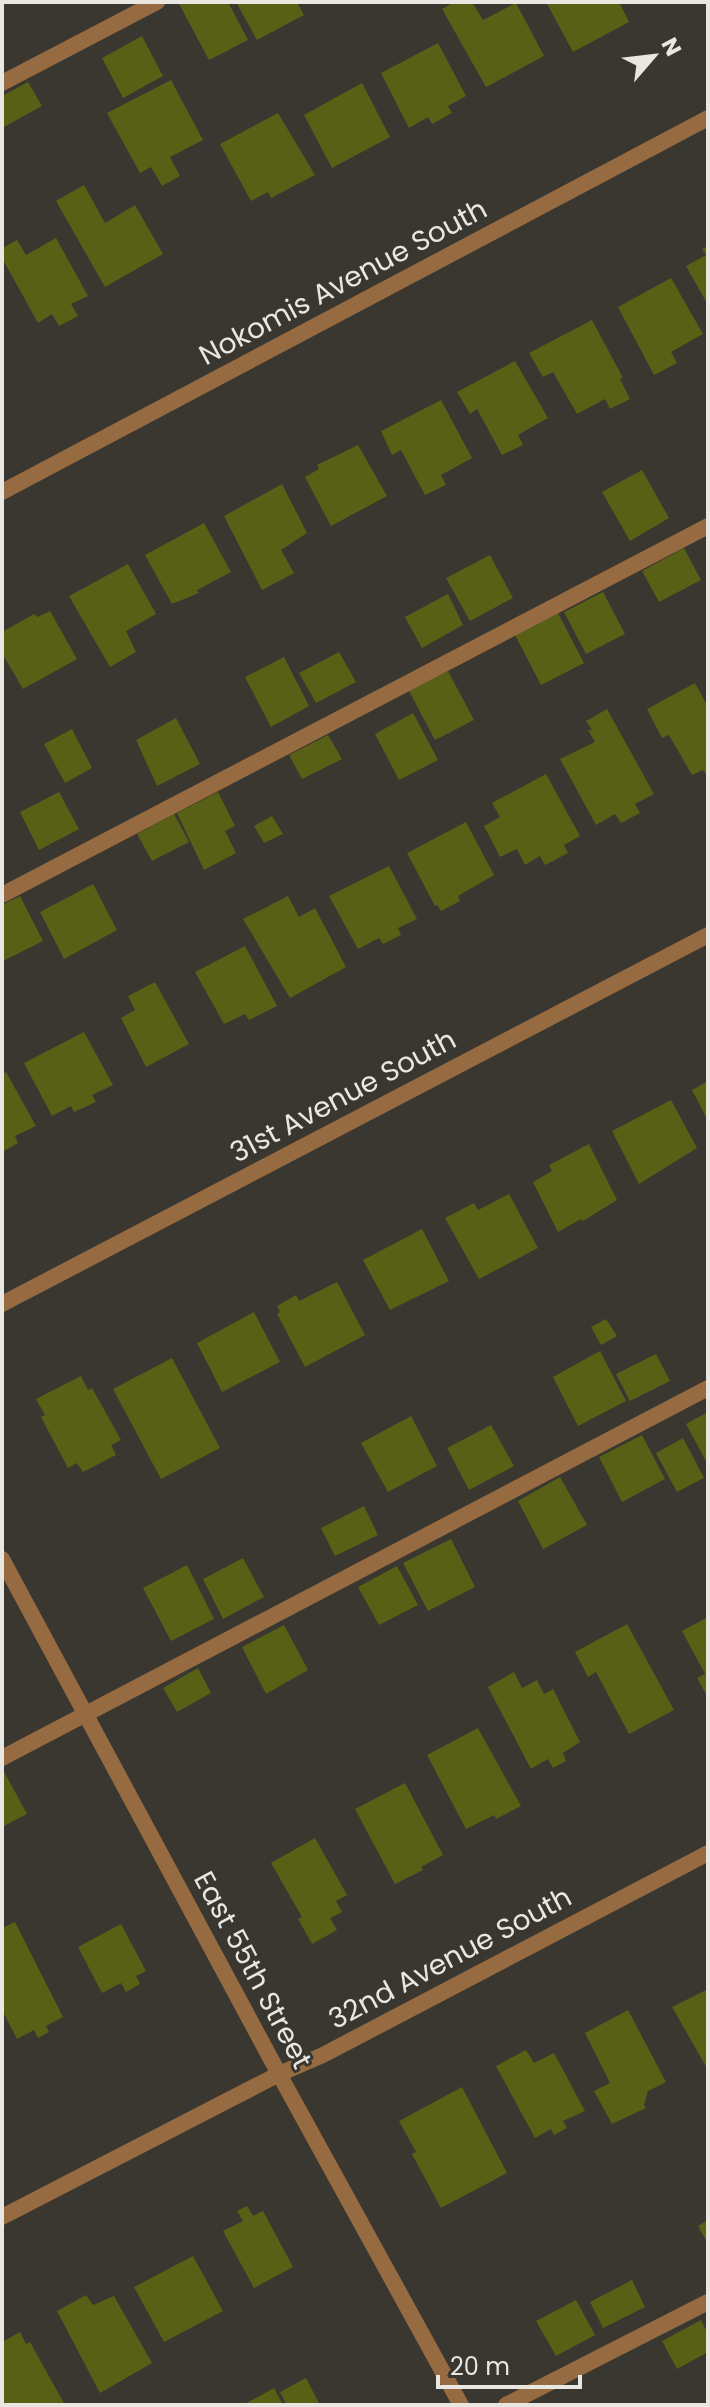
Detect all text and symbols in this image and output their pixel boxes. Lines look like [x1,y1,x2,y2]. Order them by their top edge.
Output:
north arrow [614,16,694,96]
text: N [654,32,689,61]
street label: Nokomis Avenue South [192,189,494,375]
street label: 31st Avenue South [223,1020,463,1172]
street label: East 55th Street [185,1864,321,2076]
street label: 32nd Avenue South [322,1877,578,2039]
scale bar [438,2339,580,2389]
text: 20 m [450,2350,510,2383]

